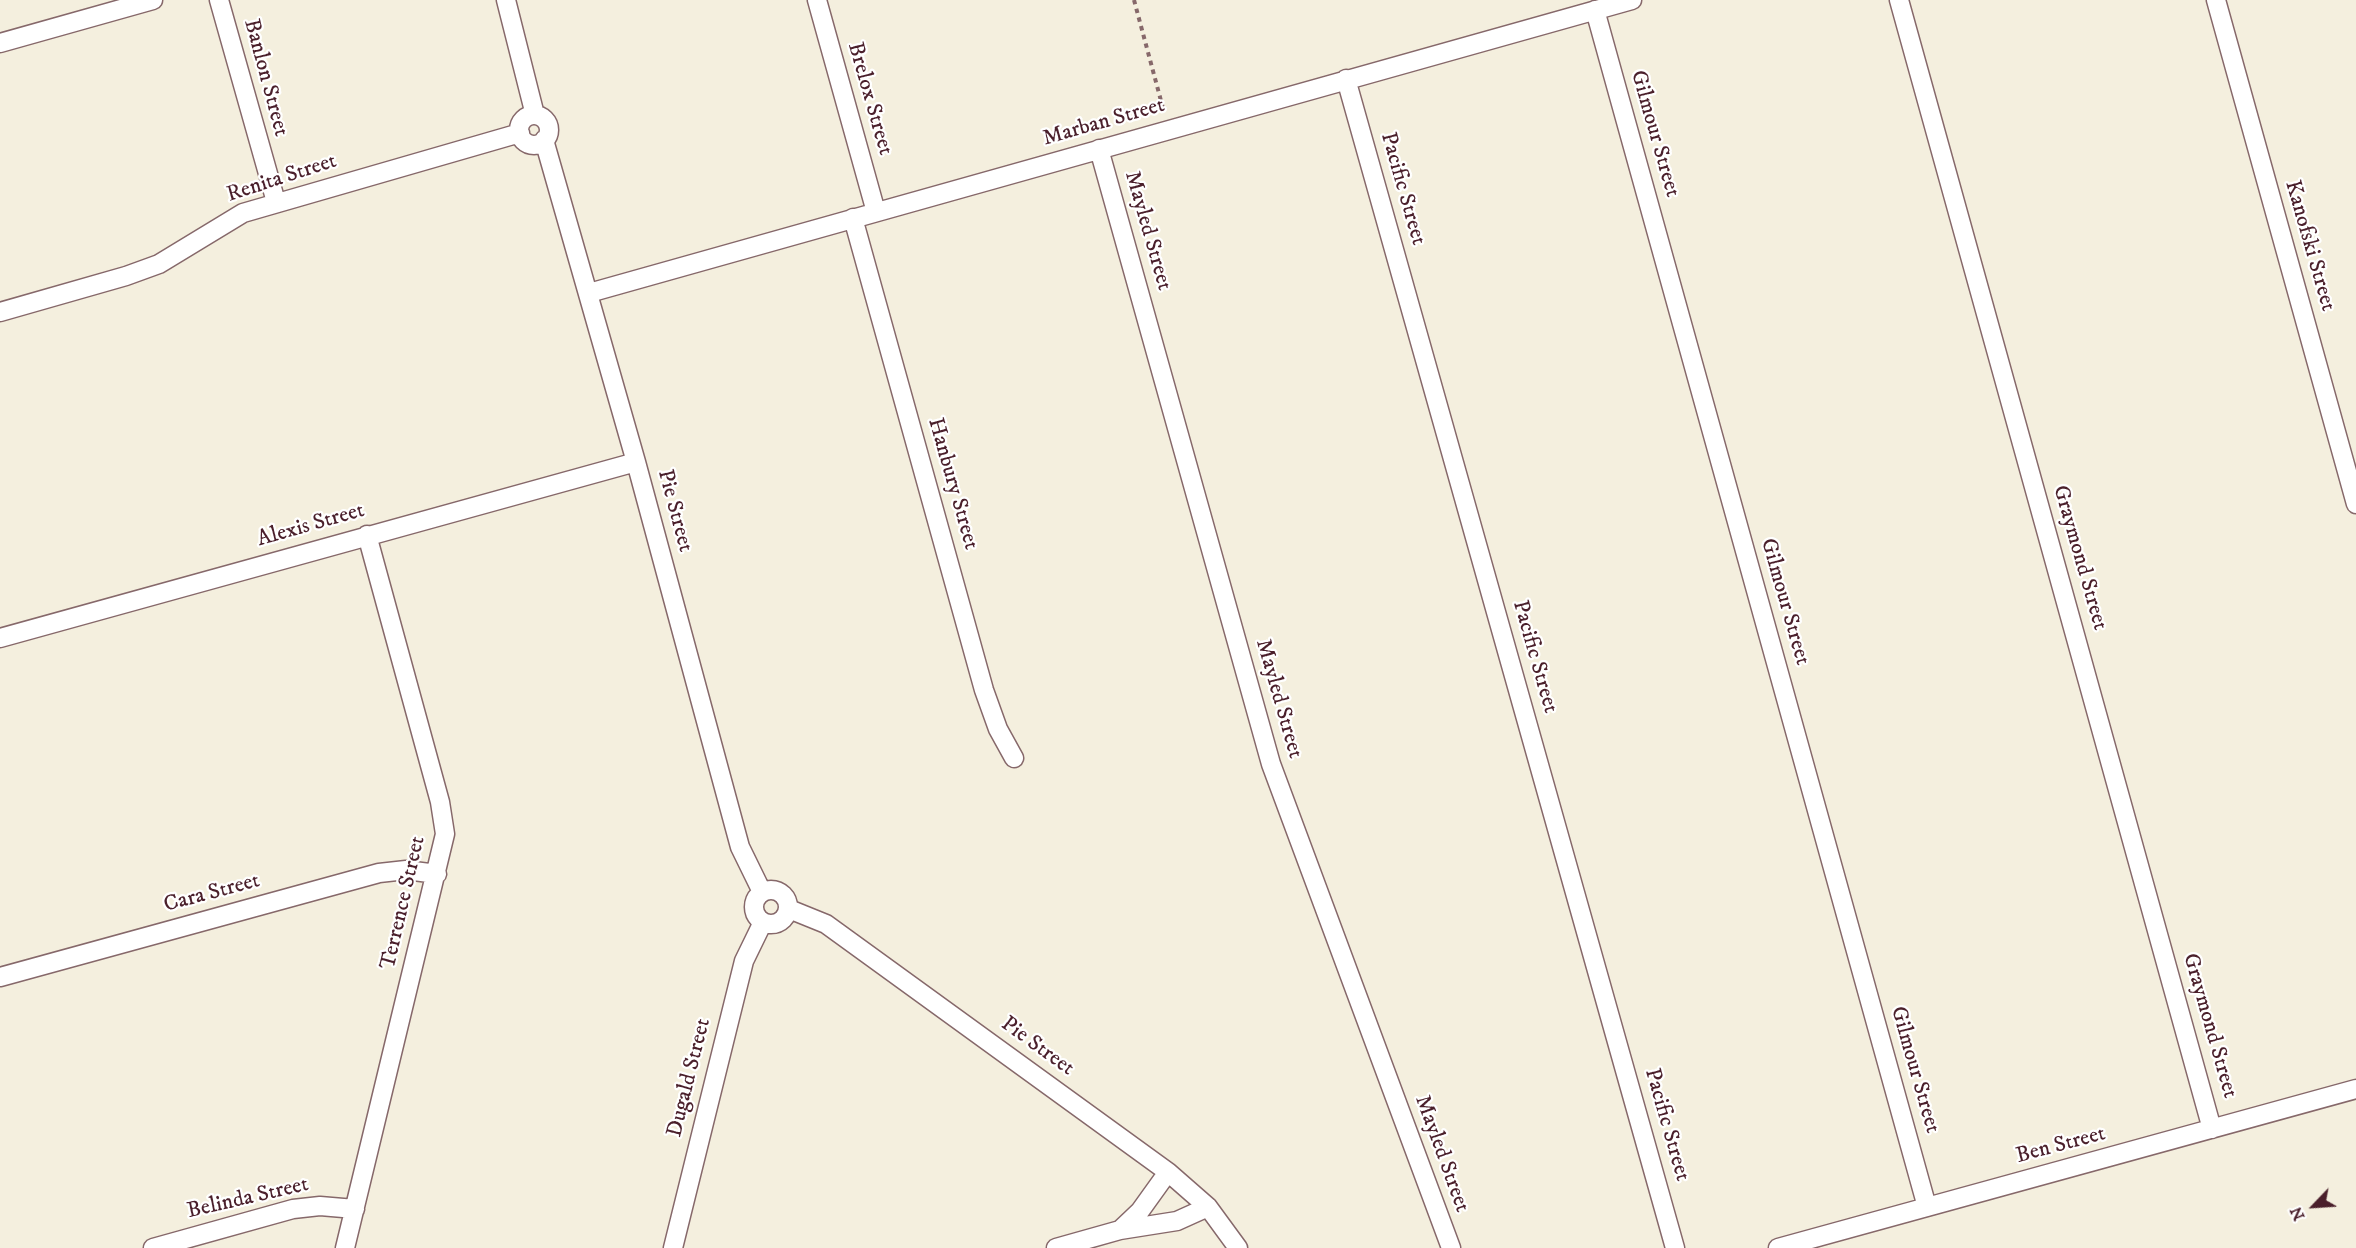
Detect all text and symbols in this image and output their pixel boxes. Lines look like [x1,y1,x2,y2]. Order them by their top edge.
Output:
street label: Banlon Street [237,17,293,139]
street label: Brelox Street [840,40,898,158]
street label: Gilmour Street [1623,68,1685,200]
street label: Marban Street [1040,93,1168,153]
street label: Pacific Street [1373,130,1431,248]
street label: Renita Street [224,149,340,209]
street label: Mayled Street [1117,168,1177,294]
street label: Kanofski Street [2278,178,2340,314]
street label: Hanbury Street [921,415,983,553]
street label: Pie Street [650,467,698,555]
street label: Graymond Street [2046,482,2112,634]
street label: Alexis Street [254,498,368,554]
street label: Gilmour Street [1753,536,1815,668]
street label: Pacific Street [1505,598,1563,716]
street label: Mayled Street [1248,636,1308,762]
street label: Terrence Street [376,834,432,972]
street label: Cara Street [161,869,263,919]
street label: Graymond Street [2176,950,2242,1102]
street label: Gilmour Street [1883,1004,1945,1136]
street label: Pie Street [995,1012,1079,1082]
street label: Dugald Street [663,1016,717,1140]
street label: Pacific Street [1637,1066,1695,1184]
street label: Mayled Street [1408,1092,1474,1216]
street label: Ben Street [2014,1121,2108,1171]
street label: Belinda Street [185,1172,311,1226]
north arrow [2284,1176,2344,1236]
text: N [2286,1203,2310,1224]

